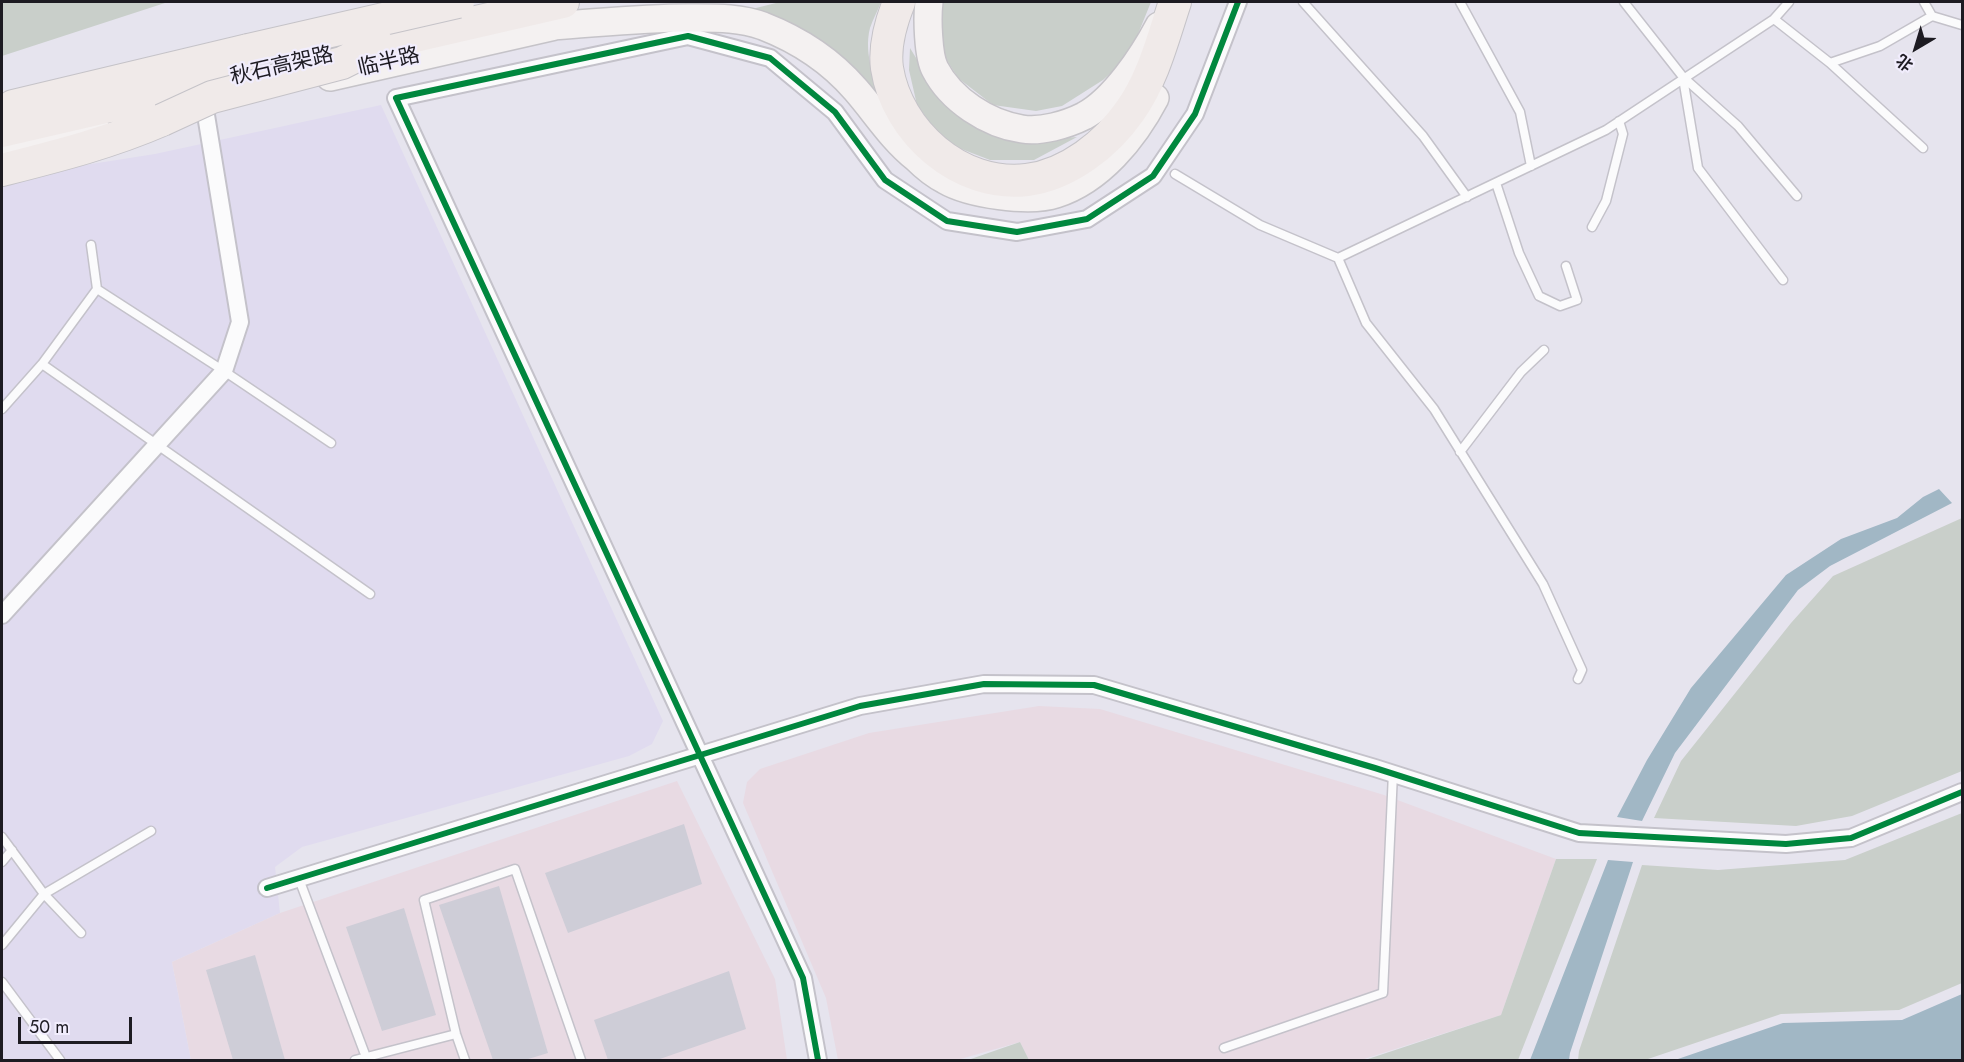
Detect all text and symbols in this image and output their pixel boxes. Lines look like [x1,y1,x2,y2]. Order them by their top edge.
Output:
north arrow [1886,18,1946,78]
street label: 秋石高架路 [228,43,336,91]
street label: 临半路 [355,44,423,82]
text: 北 [1891,49,1918,77]
scale bar [21,1005,135,1043]
text: 50 m [29,1014,69,1040]

